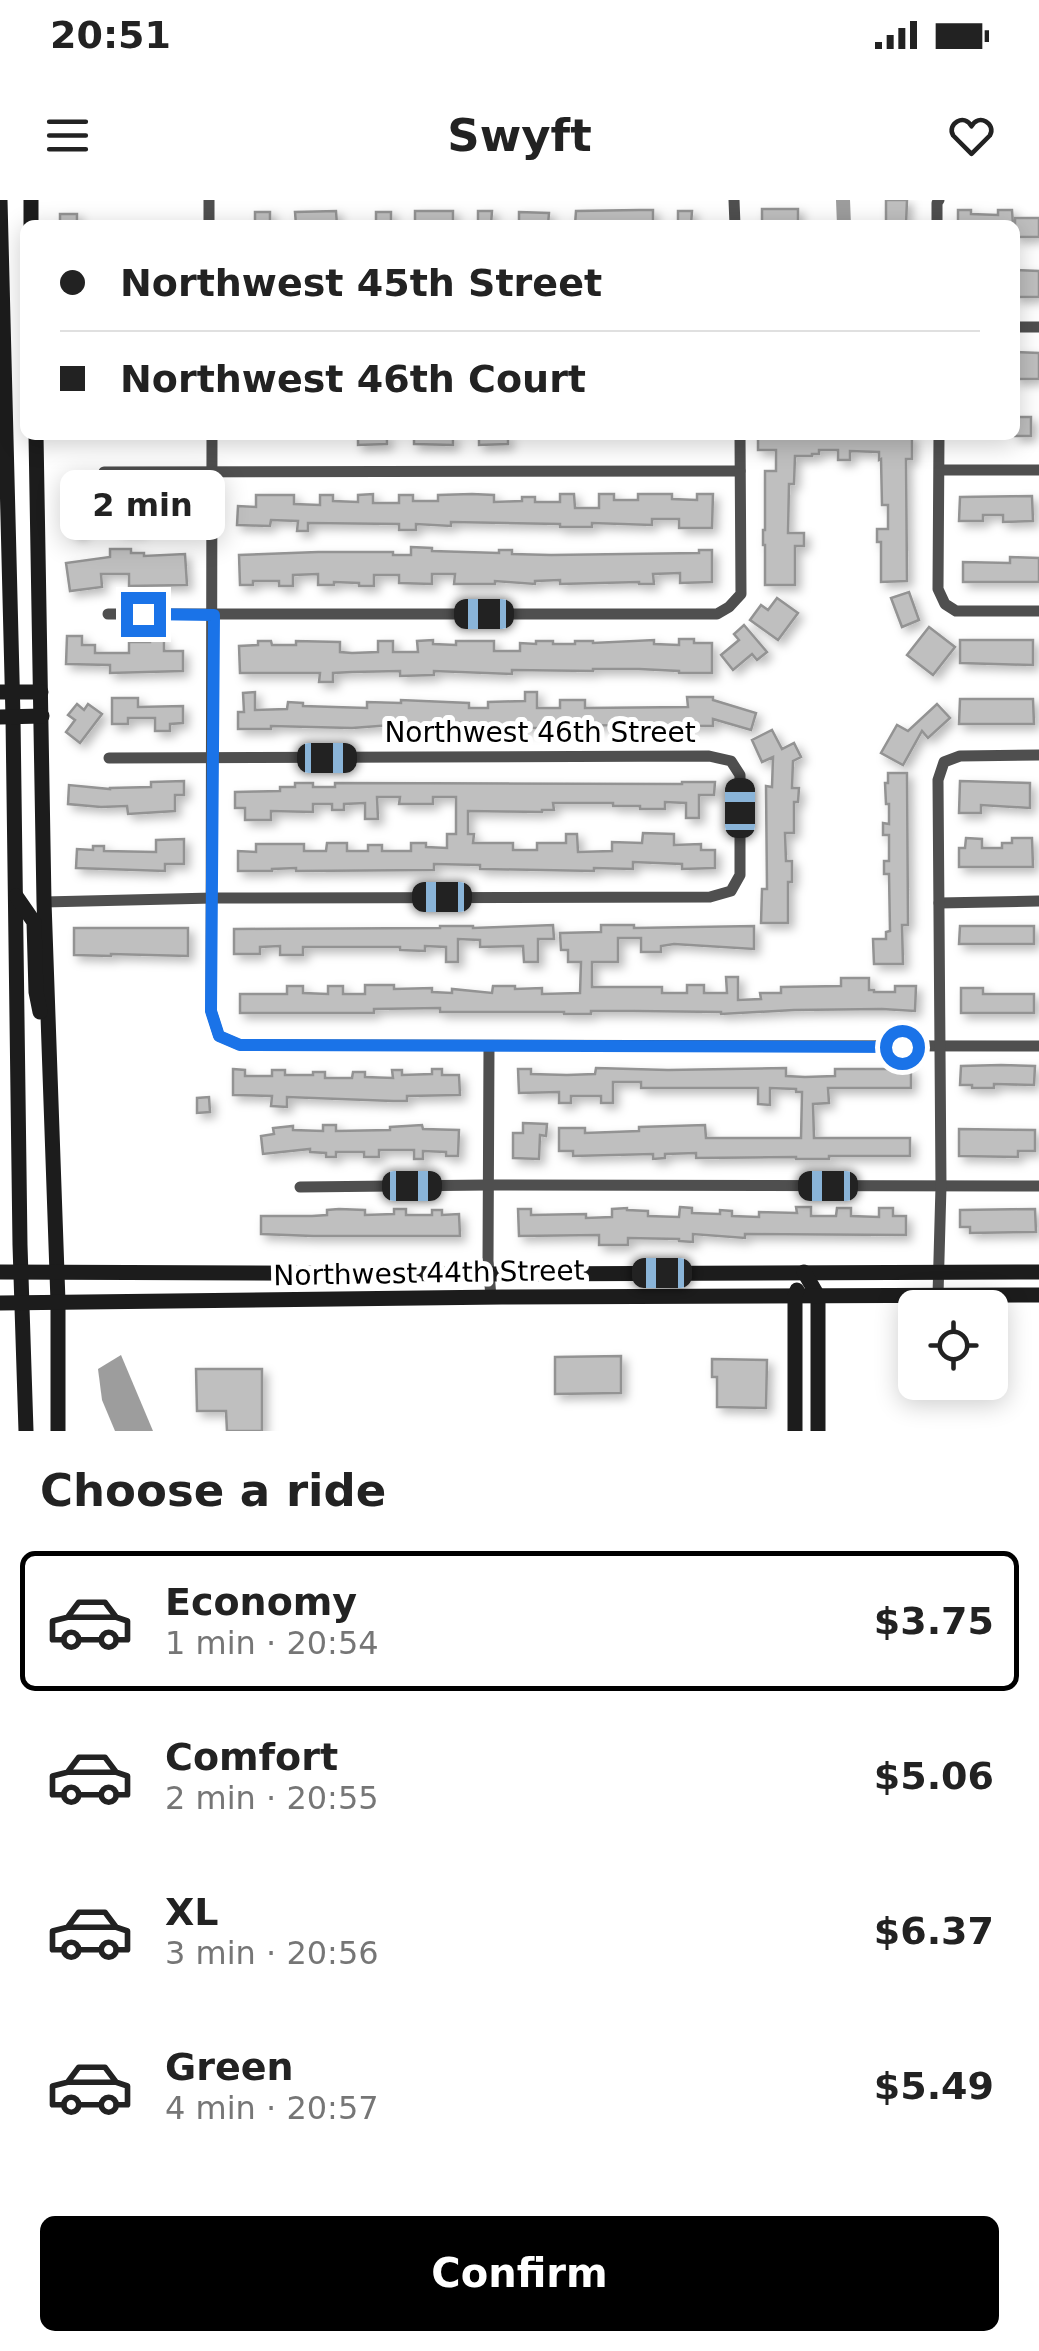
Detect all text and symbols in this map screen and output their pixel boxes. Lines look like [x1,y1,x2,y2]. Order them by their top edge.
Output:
text: 20:51 [50,13,171,57]
icon: menu [40,108,95,163]
icon: heart [944,108,999,163]
text: Swyft [447,109,592,162]
text: Northwest 45th Street [120,261,602,305]
text: Northwest 46th Court [120,357,586,401]
callout: 2 min [61,469,226,539]
text: 2 min [92,486,193,524]
route end [121,592,166,637]
car [454,599,514,629]
street label: Northwest 46th Street [384,716,696,749]
car [297,743,357,773]
car [725,778,755,838]
car [412,882,472,912]
route start [880,1025,925,1070]
car [382,1171,442,1201]
car [798,1171,858,1201]
street label: Northwest 44th Street [273,1254,585,1292]
car [632,1258,692,1288]
map controls [898,1290,1008,1400]
button: locate [898,1290,1008,1400]
text: Choose a ride [40,1464,386,1517]
icon: car [45,1576,135,1666]
text: Economy [165,1580,357,1624]
text: $3.75 [874,1599,994,1643]
text: 1 min · 20:54 [165,1624,379,1662]
icon: car [45,1731,135,1821]
text: Comfort [165,1735,338,1779]
text: $5.06 [874,1754,994,1798]
text: 2 min · 20:55 [165,1779,379,1817]
icon: car [45,1886,135,1976]
text: XL [165,1890,219,1934]
text: $6.37 [874,1909,994,1953]
text: 3 min · 20:56 [165,1934,379,1972]
icon: car [45,2041,135,2131]
text: Green [165,2045,294,2089]
text: $5.49 [874,2064,994,2108]
text: 4 min · 20:57 [165,2089,379,2127]
button: Confirm [40,2216,999,2331]

